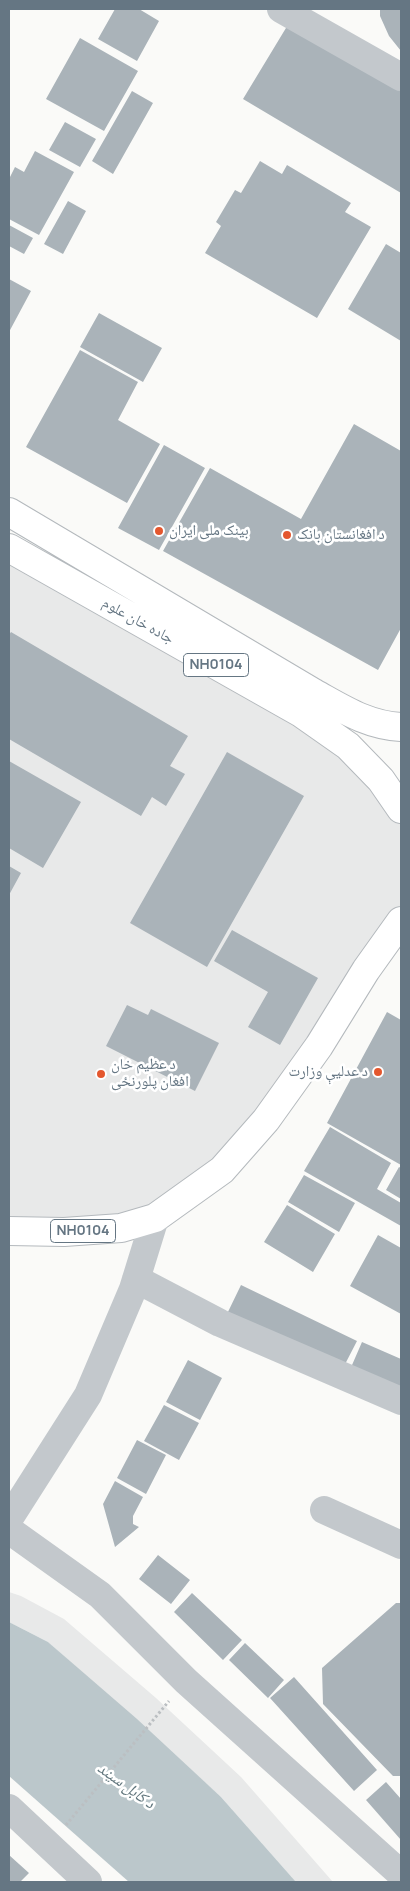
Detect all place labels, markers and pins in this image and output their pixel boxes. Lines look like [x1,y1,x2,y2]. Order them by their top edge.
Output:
place label: بینک ملی ایران [169,522,248,540]
marker: بینک ملی ایران [153,525,165,537]
place label: د افغانستان بانک [297,526,385,544]
marker: د افغانستان بانک [281,529,293,541]
place label: د عظیم خان افغان پلورنځی [111,1056,189,1091]
place label: د عدلیې وزارت [288,1063,368,1081]
marker: د عدلیې وزارت [372,1066,384,1078]
marker: د عظیم خان افغان پلورنځی [95,1068,107,1080]

